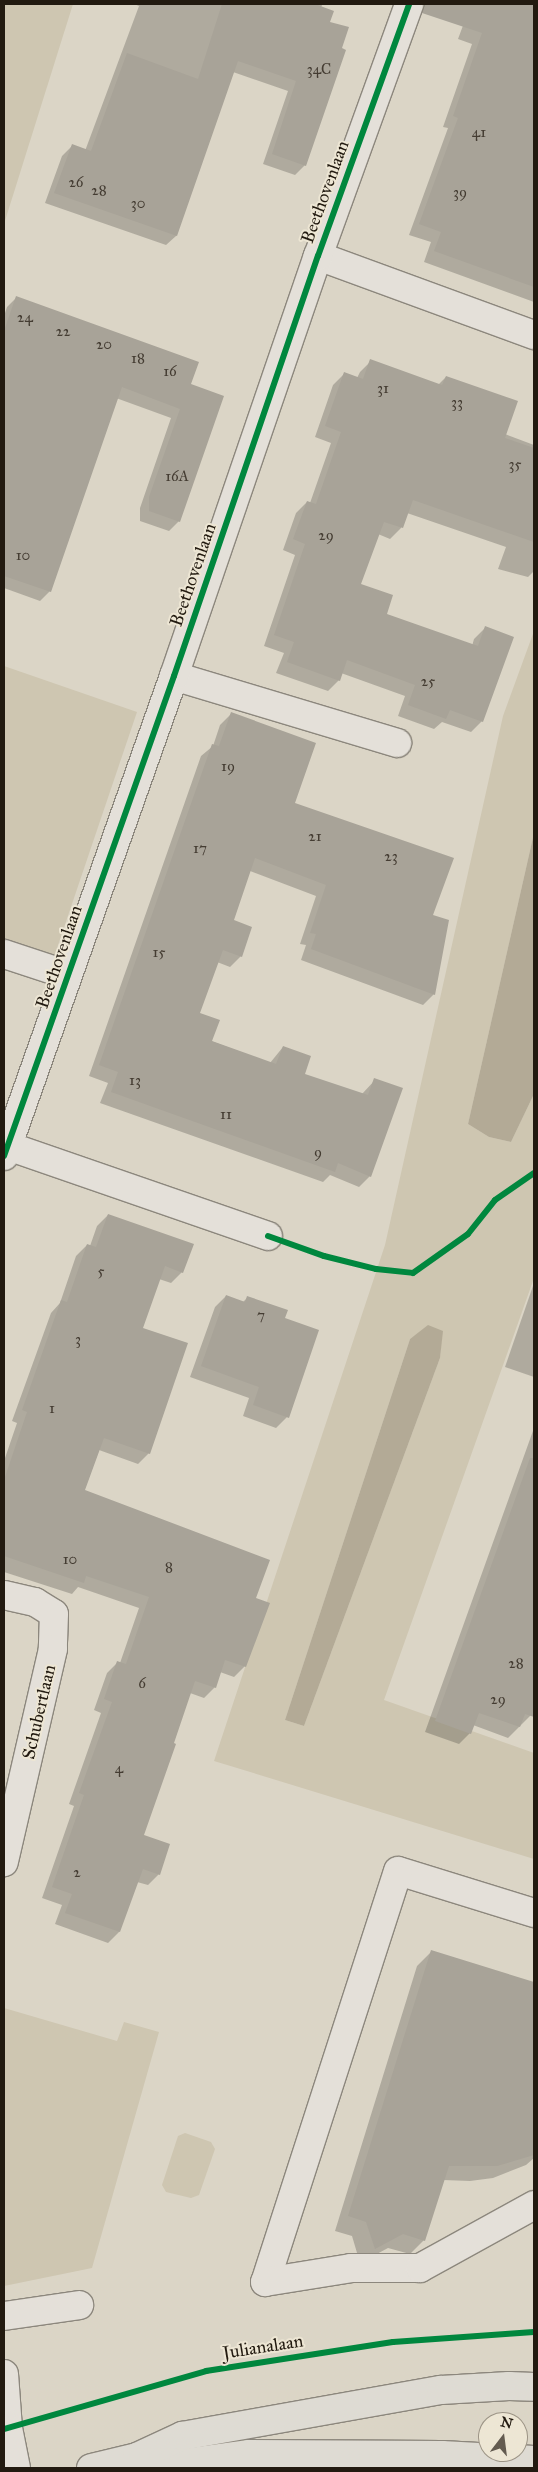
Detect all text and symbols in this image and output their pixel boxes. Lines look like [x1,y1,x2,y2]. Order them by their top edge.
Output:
house number: 34C [307,61,331,79]
house number: 41 [472,124,486,142]
street label: Beethovenlaan [296,138,354,246]
house number: 26 [68,174,84,192]
house number: 28 [91,182,107,200]
house number: 39 [453,184,467,202]
house number: 30 [131,195,145,213]
house number: 24 [17,309,33,327]
house number: 22 [56,323,70,341]
house number: 20 [96,336,112,354]
house number: 18 [131,350,145,368]
house number: 16 [163,363,177,381]
house number: 31 [377,380,389,398]
house number: 33 [451,394,463,412]
house number: 35 [509,456,521,474]
house number: 16A [165,468,189,486]
street label: Beethovenlaan [165,521,221,629]
house number: 29 [318,527,334,545]
house number: 10 [16,547,30,565]
house number: 25 [421,673,435,691]
house number: 19 [221,758,235,776]
house number: 21 [308,828,322,846]
house number: 17 [193,840,207,858]
house number: 23 [384,848,398,866]
street label: Beethovenlaan [31,903,87,1011]
house number: 15 [153,944,165,962]
house number: 13 [129,1072,141,1090]
house number: 11 [220,1106,232,1124]
house number: 9 [314,1144,322,1162]
house number: 5 [98,1263,104,1281]
house number: 7 [257,1307,265,1325]
house number: 3 [75,1331,81,1349]
house number: 1 [49,1400,55,1418]
house number: 10 [63,1551,77,1569]
house number: 8 [165,1559,173,1577]
house number: 28 [508,1655,524,1673]
street label: Schubertlaan [18,1663,60,1761]
house number: 6 [138,1675,146,1693]
house number: 29 [490,1691,506,1709]
house number: 4 [115,1760,123,1778]
house number: 2 [73,1864,81,1882]
street label: Julianalaan [221,2330,305,2364]
north arrow [478,2412,528,2462]
text: N [499,2413,515,2433]

